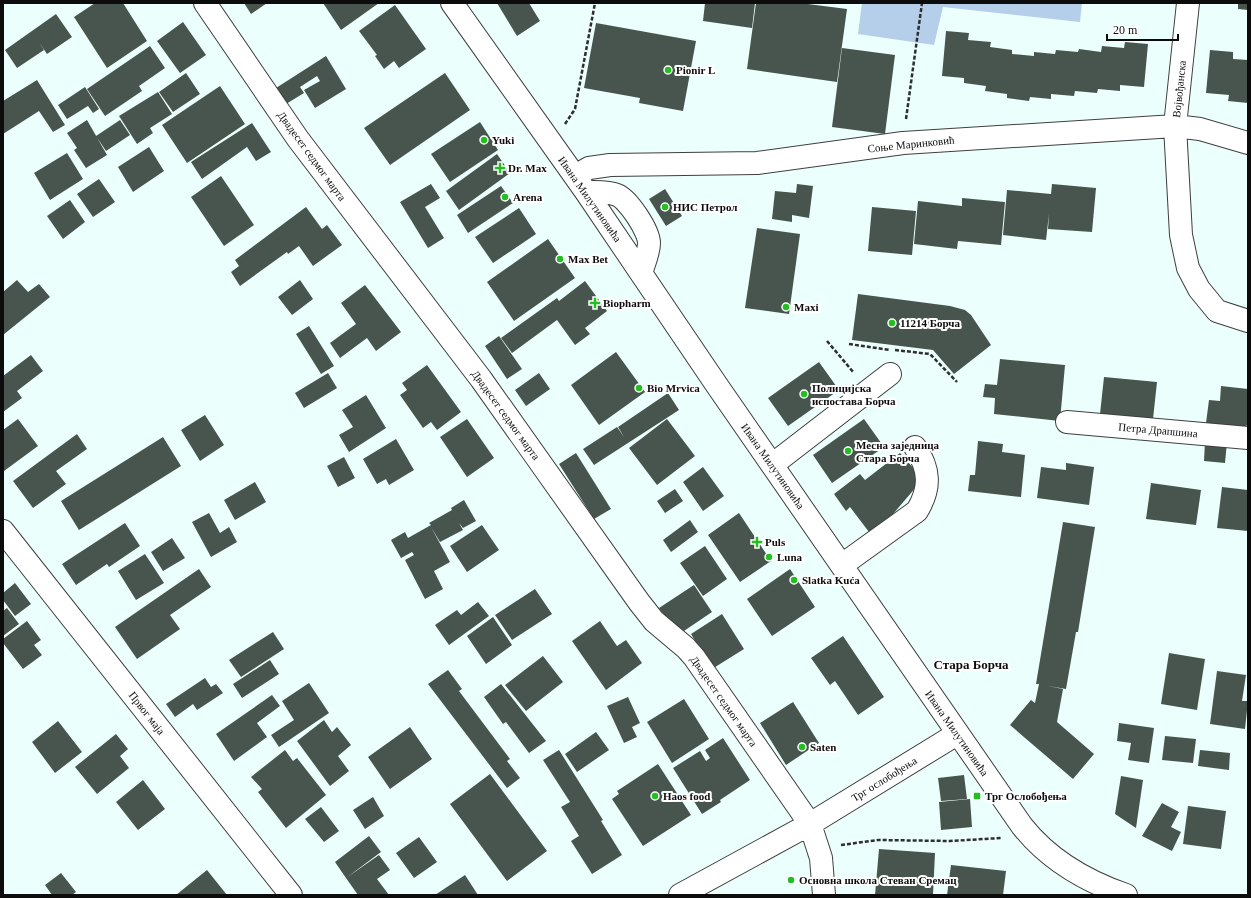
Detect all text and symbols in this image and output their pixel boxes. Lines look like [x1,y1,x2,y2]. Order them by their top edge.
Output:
scale bar [1107,16,1178,42]
text: 20 m [1113,23,1138,37]
street label: Војвођанска [1170,60,1188,118]
place label: Pionir L [676,64,715,76]
marker: Pionir L [663,65,673,75]
street label: Двадесет седмог марта [276,109,349,203]
street label: Соње Маринковић [867,133,955,155]
place label: Yuki [492,134,514,146]
marker: Yuki [479,135,489,145]
street label: Ивана Милутиновића [556,154,624,244]
place label: Dr. Max [508,162,547,174]
marker: Dr. Max [495,163,505,173]
place label: Arena [513,191,543,203]
marker: Arena [500,192,510,202]
place label: НИС Петрол [673,201,737,213]
marker: НИС Петрол [660,202,670,212]
place label: Max Bet [568,253,608,265]
marker: Max Bet [555,254,565,264]
place label: Biopharm [603,297,651,309]
marker: Biopharm [590,298,600,308]
place label: Maxi [794,301,818,313]
marker: Maxi [781,302,791,312]
place label: 11214 Борча [900,317,960,329]
marker: 11214 Борча [887,318,897,328]
street label: Двадесет седмог марта [470,368,543,462]
place label: Bio Mrvica [647,382,700,394]
place label: Полицијска испостава Борча [812,382,896,407]
marker: Bio Mrvica [634,383,644,393]
marker: Полицијска испостава Борча [799,389,809,399]
street label: Ивана Милутиновића [739,421,807,511]
street label: Петра Драпшина [1118,421,1198,439]
place label: Месна заједница Стара Борча [856,439,940,464]
marker: Месна заједница Стара Борча [843,446,853,456]
place label: Puls [765,536,786,548]
marker: Puls [752,537,762,547]
place label: Luna [777,551,803,563]
marker: Luna [764,552,774,562]
place label: Slatka Kuća [802,574,860,586]
marker: Slatka Kuća [789,575,799,585]
street label: Двадесет седмог марта [688,653,760,749]
district label: Стара Борча [933,657,1009,672]
street label: Ивана Милутиновића [923,688,991,778]
street label: Првог маја [127,689,168,737]
place label: Saten [810,741,836,753]
marker: Saten [797,742,807,752]
street label: Трг ослобођења [849,754,919,804]
place label: Haos food [663,790,710,802]
place label: Трг Ослобођења [985,790,1067,802]
marker: Haos food [650,791,660,801]
marker: Трг Ослобођења [972,791,982,801]
place label: Основна школа Стеван Сремац [799,874,957,886]
marker: Основна школа Стеван Сремац [786,875,796,885]

